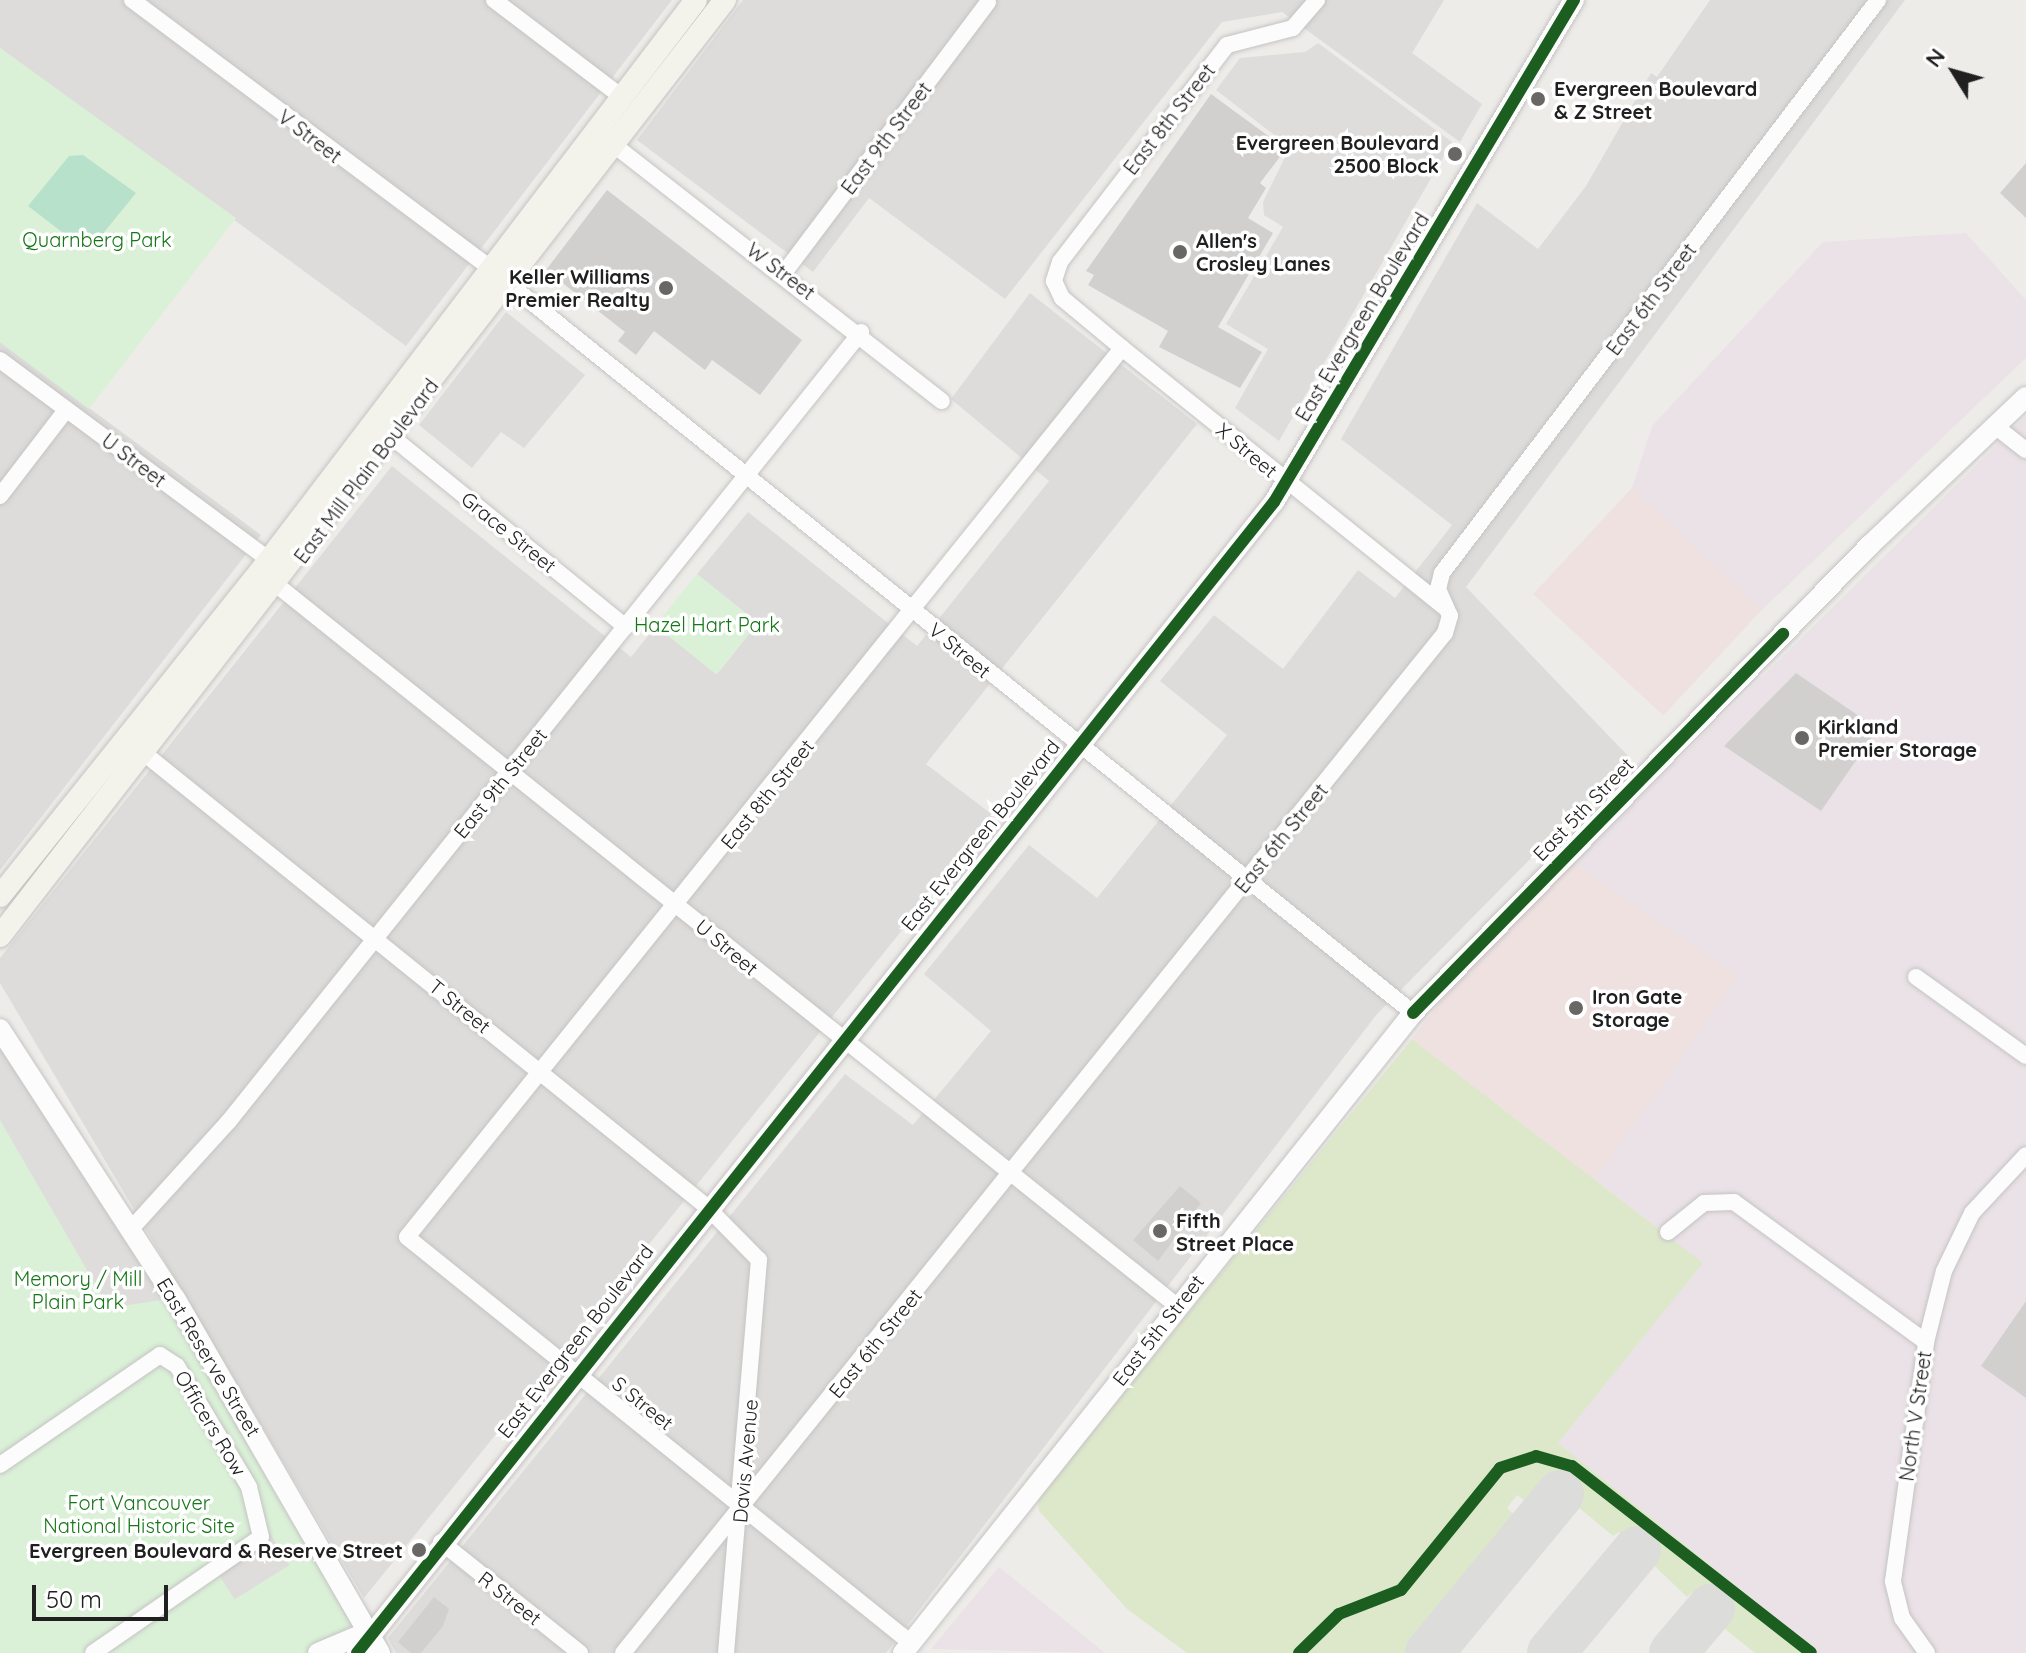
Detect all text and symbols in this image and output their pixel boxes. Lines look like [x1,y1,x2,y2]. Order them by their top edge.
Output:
north arrow [1914,32,1994,112]
text: N [1919,43,1951,72]
street label: East 8th Street [1118,59,1220,179]
place label: Evergreen Boulevard & Z Street [1554,76,1757,123]
street label: East 9th Street [836,77,936,199]
marker: Evergreen Boulevard & Z Street [1529,90,1547,108]
street label: V Street [273,104,347,168]
place label: Evergreen Boulevard 2500 Block [1236,130,1439,177]
marker: Evergreen Boulevard 2500 Block [1446,145,1464,163]
street label: East Evergreen Boulevard [1290,208,1434,426]
park label: Quarnberg Park [22,227,172,251]
place label: Allen's Crosley Lanes [1196,228,1330,275]
street label: W Street [742,238,820,304]
street label: East 6th Street [1601,238,1701,360]
marker: Allen's Crosley Lanes [1171,243,1189,261]
place label: Keller Williams Premier Realty [505,264,650,311]
marker: Keller Williams Premier Realty [657,279,675,297]
street label: East Mill Plain Boulevard [289,374,443,568]
street label: X Street [1212,418,1282,482]
street label: U Street [97,428,171,492]
street label: Grace Street [457,486,561,578]
park label: Hazel Hart Park [634,612,780,636]
street label: V Street [924,617,996,683]
place label: Kirkland Premier Storage [1818,714,1977,761]
street label: East 9th Street [448,723,552,843]
marker: Kirkland Premier Storage [1793,729,1811,747]
street label: East 8th Street [715,734,819,854]
street label: East Evergreen Boulevard [896,735,1064,935]
street label: East 5th Street [1528,752,1638,866]
street label: East 6th Street [1229,778,1333,898]
street label: U Street [691,914,763,980]
street label: T Street [424,974,496,1038]
place label: Iron Gate Storage [1592,984,1682,1031]
marker: Iron Gate Storage [1567,999,1585,1017]
place label: Fifth Street Place [1176,1208,1294,1255]
marker: Fifth Street Place [1151,1222,1169,1240]
street label: East Evergreen Boulevard [492,1240,658,1442]
park label: Memory / Mill Plain Park [14,1267,142,1314]
street label: East 5th Street [1107,1270,1209,1390]
street label: East Reserve Street [152,1273,266,1441]
street label: East 6th Street [823,1283,927,1403]
street label: North V Street [1894,1349,1936,1483]
street label: Officers Row [170,1366,252,1480]
street label: S Street [608,1371,678,1435]
street label: Davis Avenue [728,1398,762,1524]
park label: Fort Vancouver National Historic Site [43,1490,235,1537]
place label: Evergreen Boulevard & Reserve Street [29,1538,403,1562]
marker: Evergreen Boulevard & Reserve Street [410,1541,428,1559]
street label: R Street [474,1566,546,1630]
scale bar [36,1569,172,1619]
text: 50 m [46,1584,102,1614]

